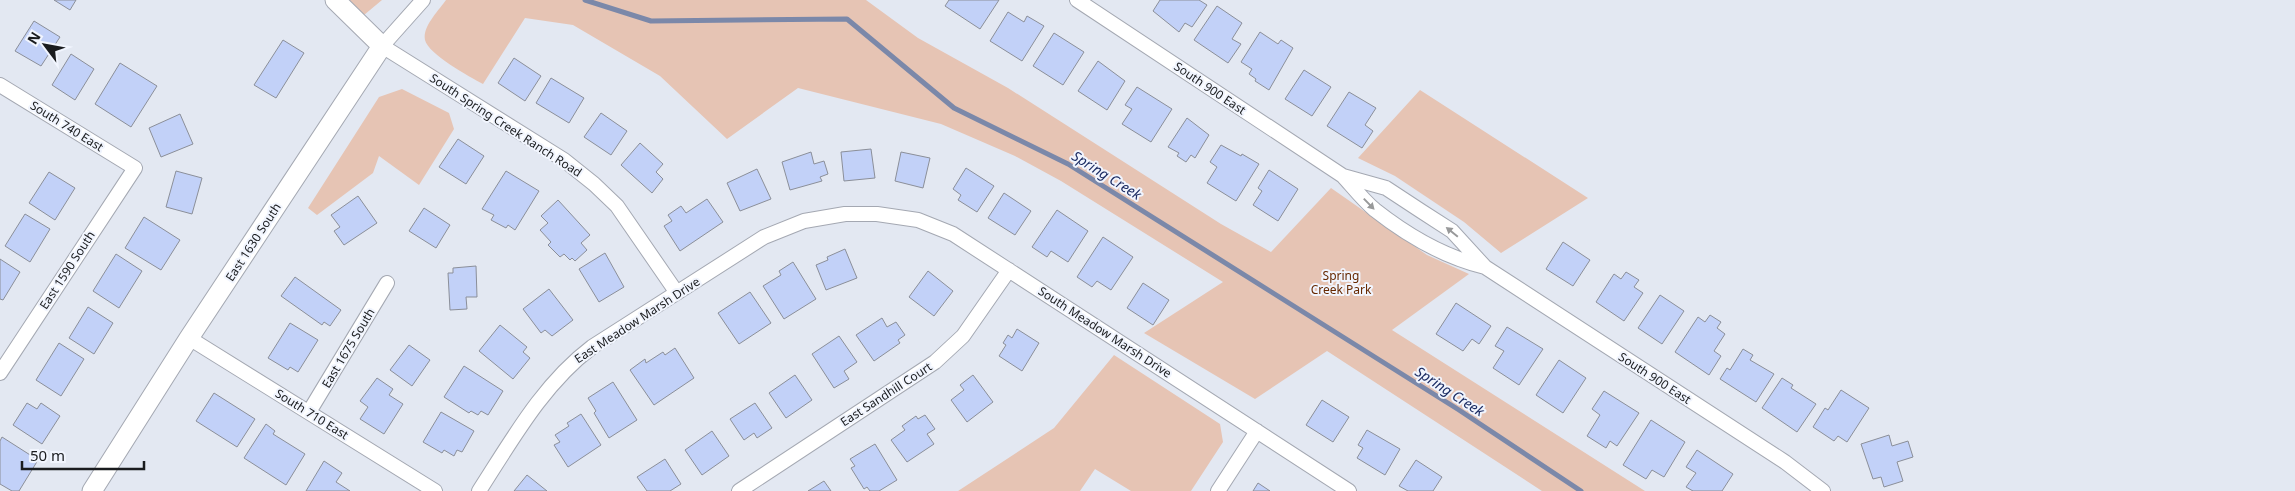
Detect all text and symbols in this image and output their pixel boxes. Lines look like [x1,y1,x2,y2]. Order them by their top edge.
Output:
north arrow [20,20,70,70]
text: N [22,28,45,48]
street label: South 900 East [1171,58,1250,119]
street label: South Spring Creek Ranch Road [427,69,585,181]
street label: South 740 East [27,97,107,156]
water label: Spring Creek [1069,146,1146,204]
one-way arrow [1363,197,1375,209]
street label: East 1630 South [221,200,285,284]
one-way arrow [1445,226,1458,237]
street label: East 1590 South [35,228,99,312]
park label: Spring Creek Park [1311,267,1372,298]
street label: East Meadow Marsh Drive [571,273,703,367]
street label: South Meadow Marsh Drive [1035,282,1175,382]
street label: East 1675 South [317,305,379,391]
street label: South 900 East [1615,348,1695,408]
street label: East Sandhill Court [837,358,936,430]
water label: Spring Creek [1412,362,1489,421]
street label: South 710 East [272,385,352,444]
scale bar [22,438,145,470]
text: 50 m [30,445,65,465]

